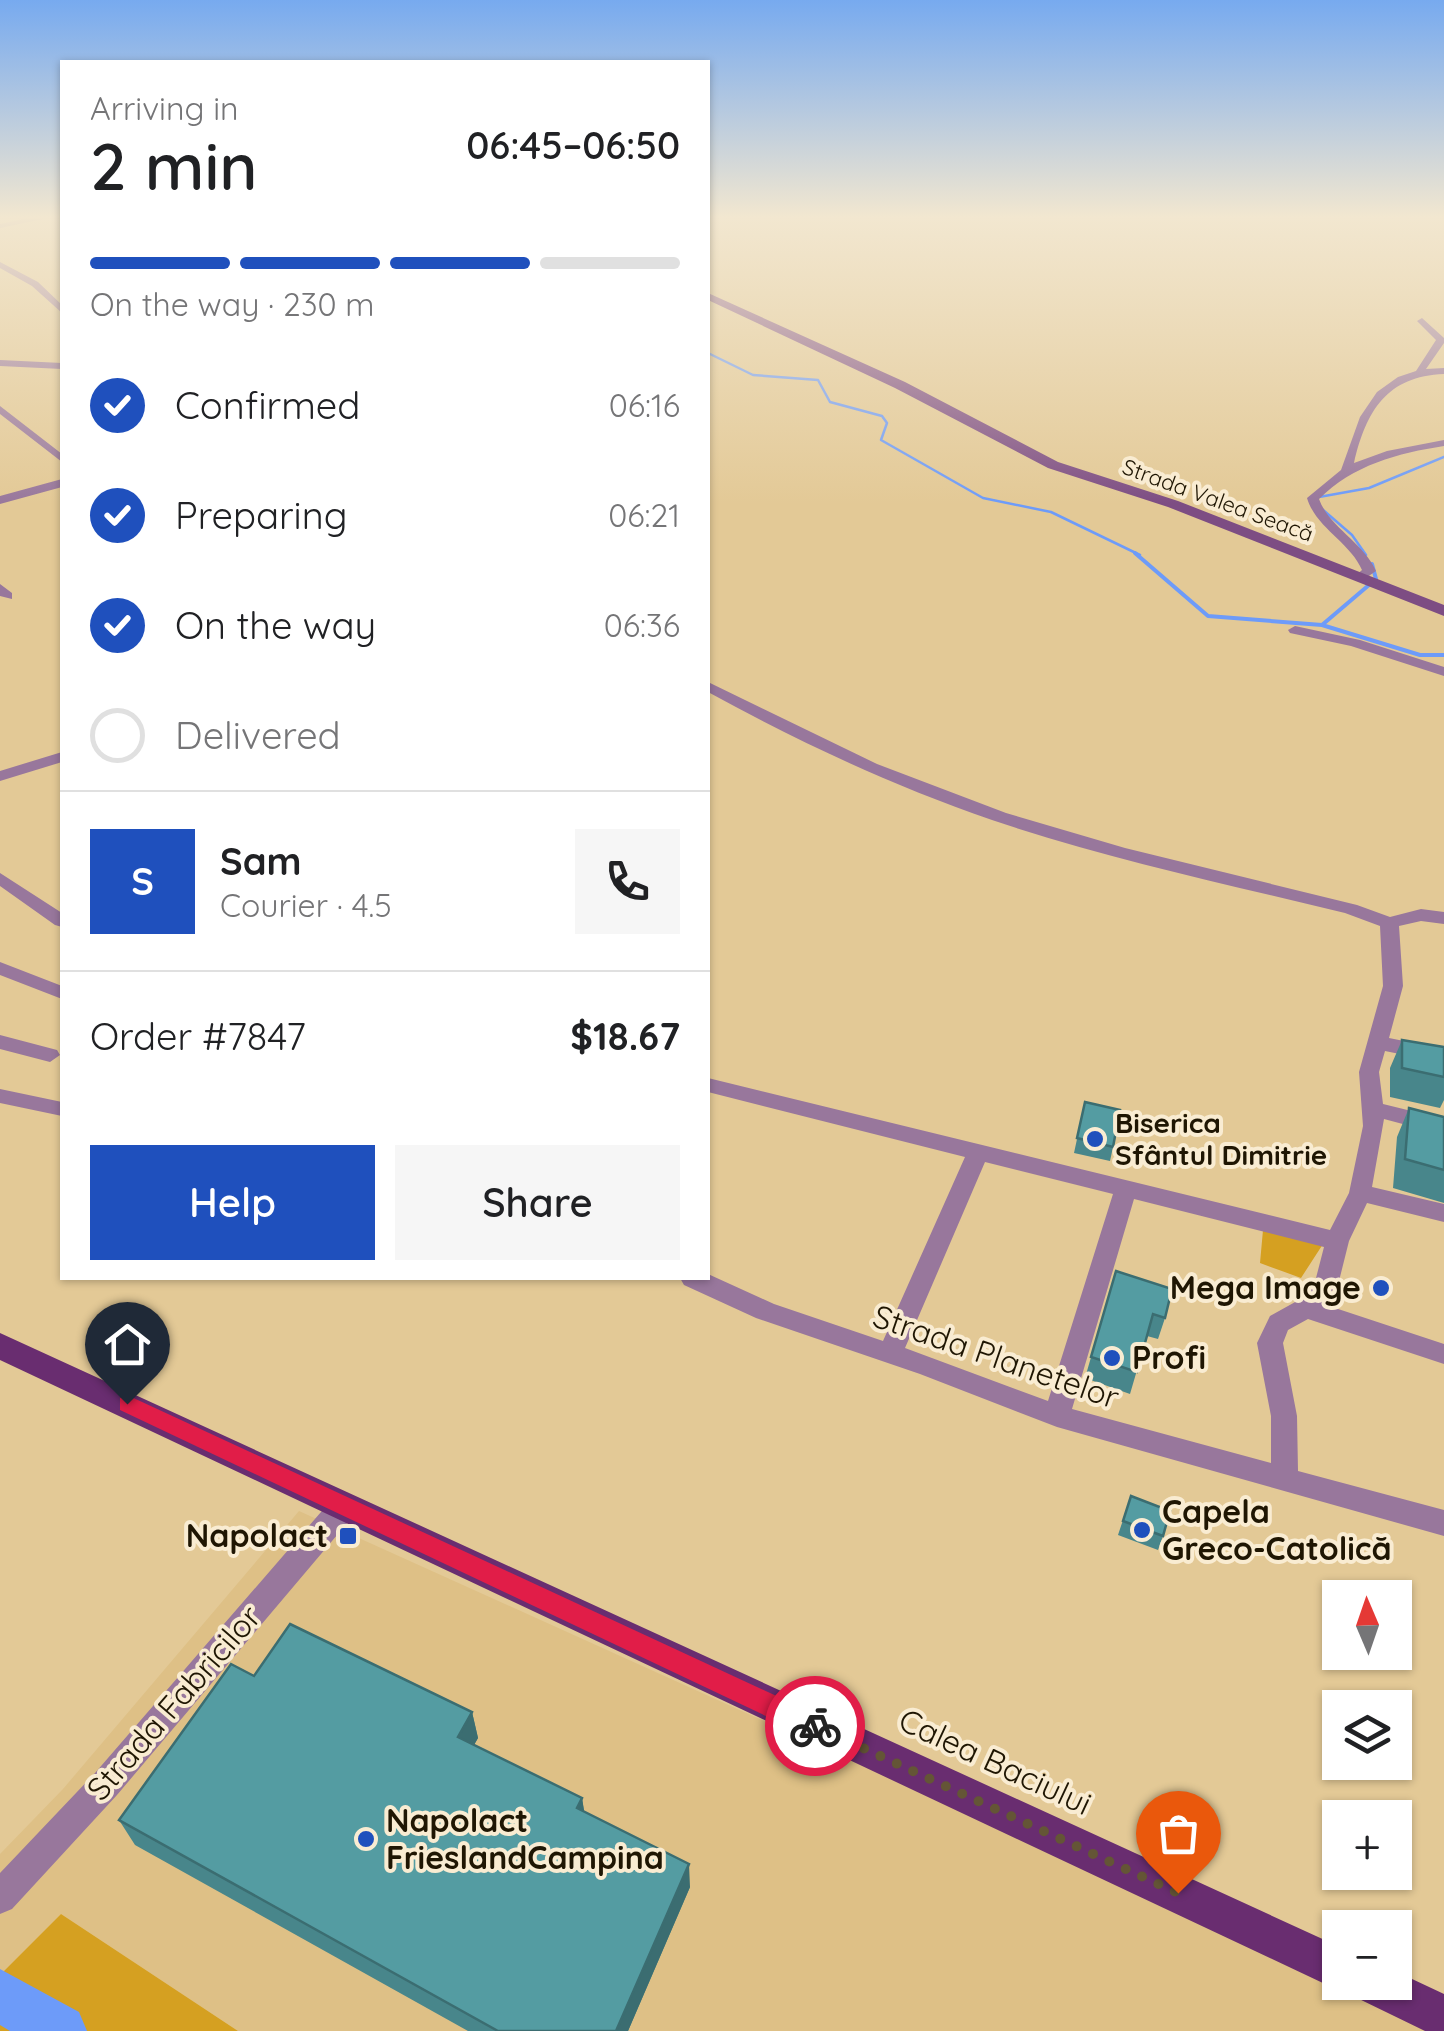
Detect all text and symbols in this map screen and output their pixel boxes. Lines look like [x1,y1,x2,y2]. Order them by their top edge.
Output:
text: Arriving in [90,88,239,128]
text: 06:45–06:50 [466,121,680,169]
text: 2 min [90,125,258,206]
text: On the way · 230 m [90,284,375,324]
icon: check [90,378,145,433]
text: Confirmed [175,381,360,429]
text: 06:16 [609,385,680,425]
street label: Strada Valea Seacă [1119,452,1317,548]
icon: check [90,488,145,543]
text: Preparing [175,491,347,539]
text: 06:21 [608,495,680,535]
icon: check [90,598,145,653]
text: On the way [175,601,376,649]
text: 06:36 [604,605,680,645]
text: Delivered [175,711,341,759]
button: phone [575,829,680,934]
text: Sam [220,837,302,885]
text: S [131,857,154,905]
text: Courier · 4.5 [220,885,392,925]
text: Order #7847 [90,1012,306,1060]
text: $18.67 [570,1012,680,1060]
place label: Biserica Sfântul Dimitrie [1115,1105,1327,1172]
marker: Biserica Sfântul Dimitrie [1084,1128,1106,1150]
button: Help [90,1145,375,1260]
button: Share [395,1145,680,1260]
place label: Mega Image [1170,1267,1361,1307]
marker: Mega Image [1370,1277,1392,1299]
street label: Strada Planetelor [868,1295,1125,1417]
pin [85,1302,170,1405]
icon: home [100,1317,155,1372]
place label: Profi [1132,1337,1206,1377]
marker: Profi [1101,1347,1123,1369]
place label: Capela Greco-Catolică [1162,1491,1392,1568]
place label: Napolact [186,1515,328,1555]
marker: Capela Greco-Catolică [1131,1519,1153,1541]
marker: Napolact [337,1525,359,1547]
north arrow [1322,1580,1412,1670]
map controls [1322,1580,1412,2000]
street label: Strada Fabricilor [78,1597,269,1808]
courier [765,1676,865,1776]
button: layers [1322,1690,1412,1780]
icon: bike [788,1699,843,1754]
street label: Calea Baciului [893,1699,1098,1823]
pin [1136,1791,1221,1894]
place label: Napolact FrieslandCampina [386,1800,664,1877]
button: + [1322,1800,1412,1890]
icon: bag [1151,1806,1206,1861]
marker: Napolact FrieslandCampina [355,1828,377,1850]
button: − [1322,1910,1412,2000]

